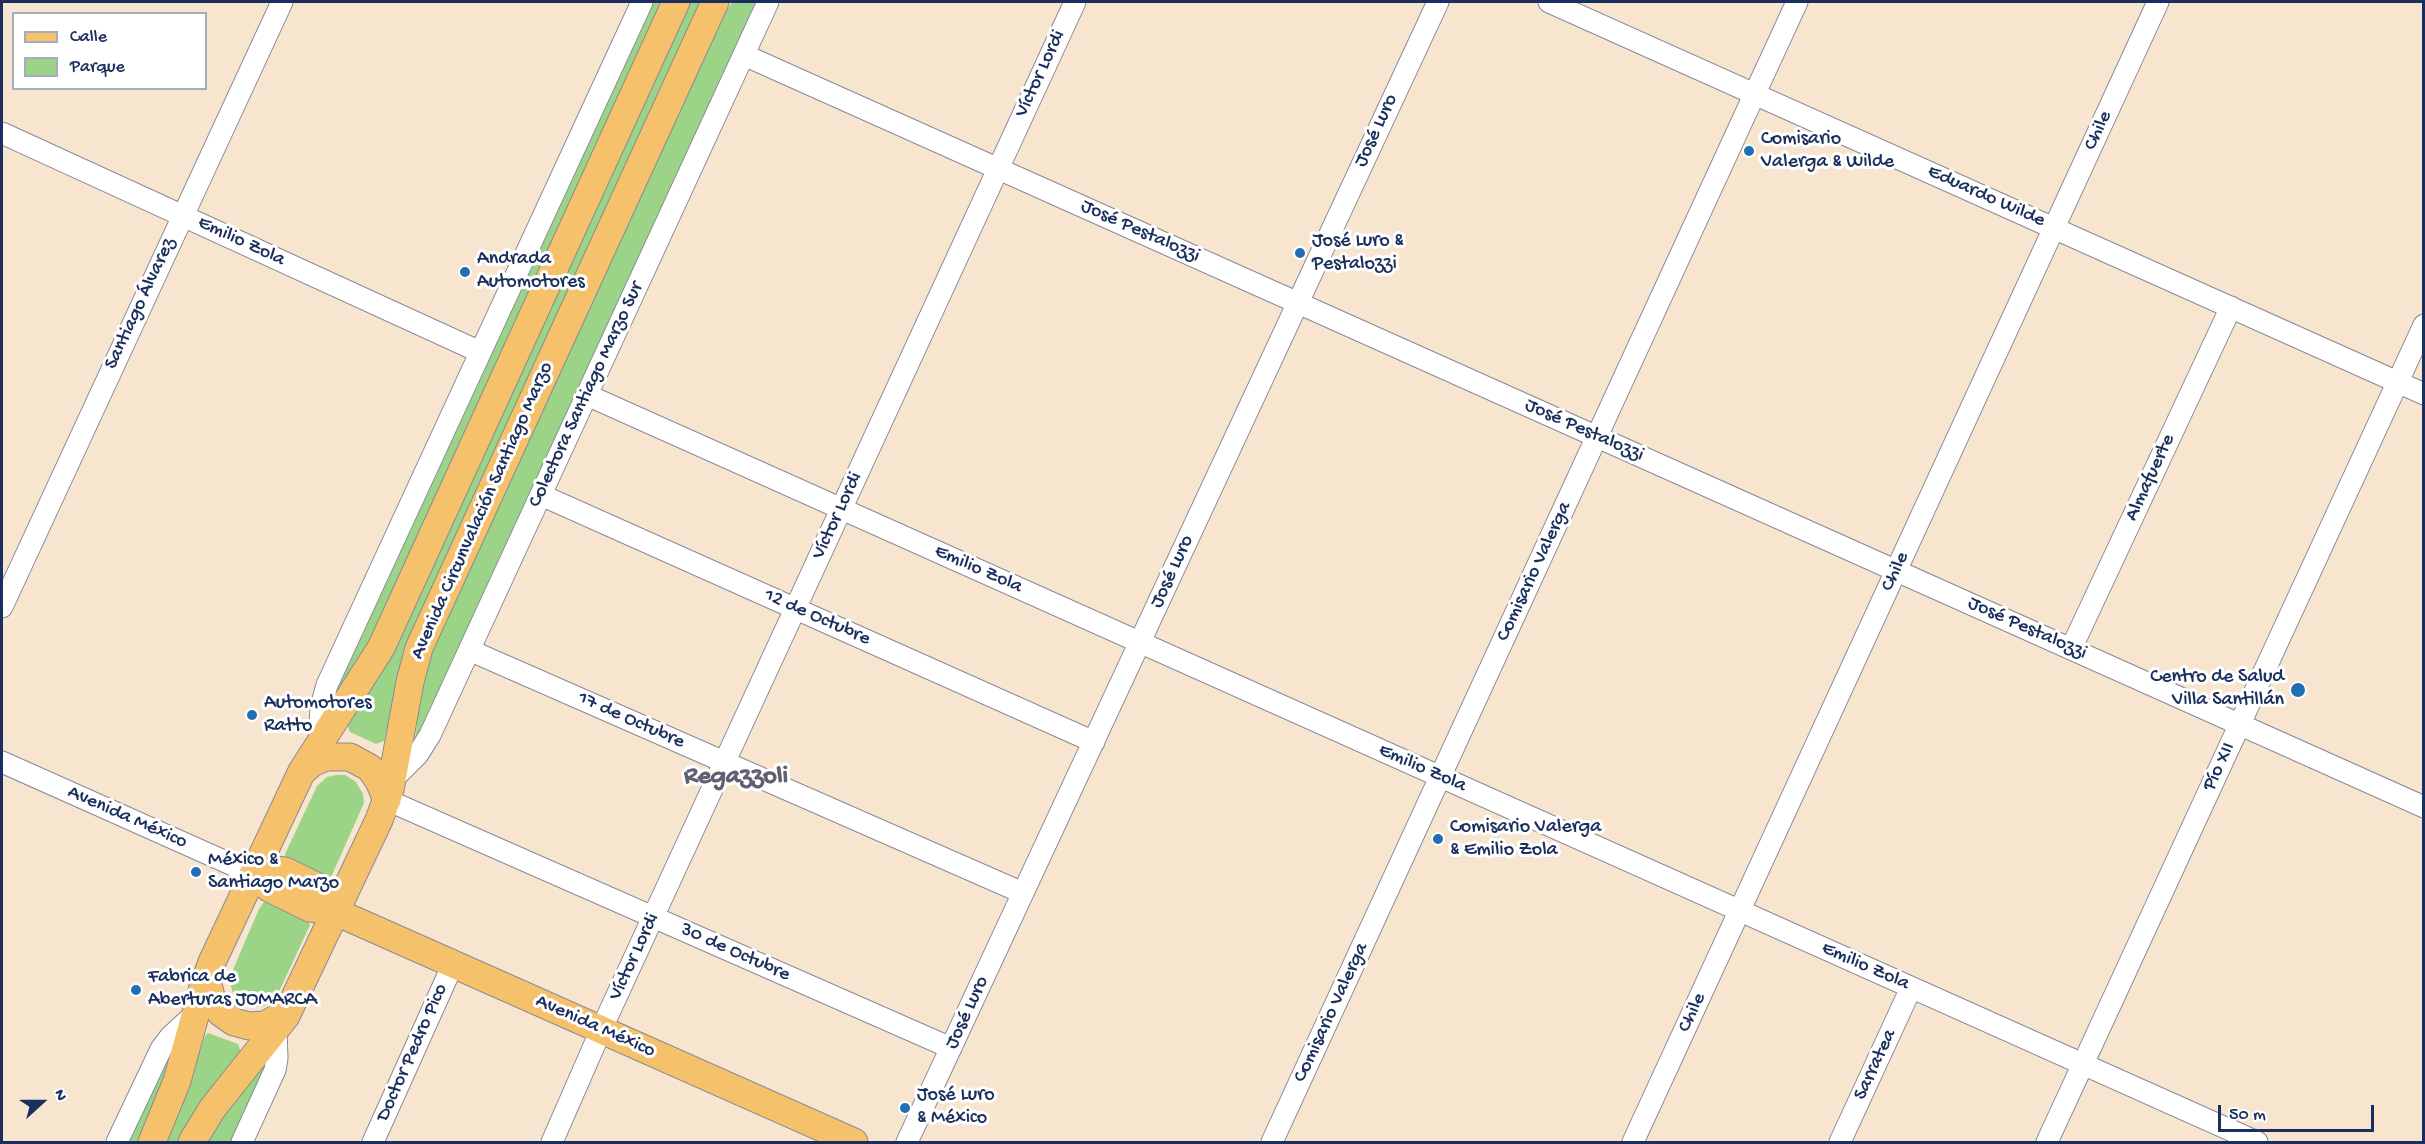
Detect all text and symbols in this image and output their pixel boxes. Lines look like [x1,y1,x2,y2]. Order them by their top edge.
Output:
legend [12,12,207,90]
text: Calle [70,27,107,48]
street label: Víctor Lordi [1010,27,1072,121]
text: Parque [70,57,125,78]
street label: José Luro [1350,91,1404,171]
street label: Chile [2080,108,2118,154]
place label: Comisario Valerga & Wilde [1761,128,1894,175]
marker: Comisario Valerga & Wilde [1742,144,1756,158]
street label: Eduardo Wilde [1923,160,2049,234]
street label: José Pestalozzi [1077,195,1203,269]
street label: Emilio Zola [193,211,289,273]
place label: José Luro & Pestalozzi [1312,230,1404,277]
street label: Santiago Álvarez [100,234,182,374]
marker: José Luro & Pestalozzi [1293,246,1307,260]
place label: Andrada Automotores [477,248,585,295]
marker: Andrada Automotores [458,265,472,279]
street label: Colectora Santiago Marzo Sur [524,278,650,512]
street label: Avenida Circunvalación Santiago Marzo [406,359,560,663]
street label: José Pestalozzi [1521,394,1647,468]
street label: Almafuerte [2120,431,2182,525]
street label: Víctor Lordi [807,469,869,563]
street label: Comisario Valerga [1492,498,1578,646]
street label: José Luro [1146,532,1200,612]
street label: Emilio Zola [930,540,1026,600]
street label: Chile [1877,549,1915,595]
street label: 12 de Octubre [760,584,874,652]
street label: José Pestalozzi [1964,592,2090,666]
place label: Centro de Salud Villa Santillán [2150,666,2284,713]
marker: Centro de Salud Villa Santillán [2289,681,2307,699]
street label: 17 de Octubre [574,687,688,755]
place label: Automotores Ratto [264,692,372,739]
marker: Automotores Ratto [245,708,259,722]
street label: Emilio Zola [1374,739,1470,799]
street label: Pío XII [2198,739,2242,795]
district label: Regazzoli [684,762,788,794]
street label: Avenida México [63,781,191,855]
place label: Comisario Valerga & Emilio Zola [1450,816,1601,863]
marker: Comisario Valerga & Emilio Zola [1431,832,1445,846]
place label: México & Santiago Marzo [208,849,339,896]
marker: México & Santiago Marzo [189,865,203,879]
street label: Víctor Lordi [604,910,666,1004]
street label: 30 de Octubre [676,918,794,988]
street label: Emilio Zola [1817,937,1913,997]
street label: Comisario Valerga [1289,939,1375,1087]
place label: Fabrica de Aberturas JOMARCA [148,966,317,1013]
street label: José Luro [941,973,995,1053]
street label: Doctor Pedro Pico [372,980,454,1126]
marker: Fabrica de Aberturas JOMARCA [129,983,143,997]
street label: Avenida México [531,990,659,1064]
street label: Chile [1674,990,1712,1036]
street label: Sarratea [1849,1026,1903,1104]
north arrow [12,1072,72,1132]
place label: José Luro & México [917,1084,995,1131]
text: N [49,1087,70,1104]
scale bar [2221,1093,2377,1131]
marker: José Luro & México [898,1101,912,1115]
text: 50 m [2229,1105,2266,1126]

